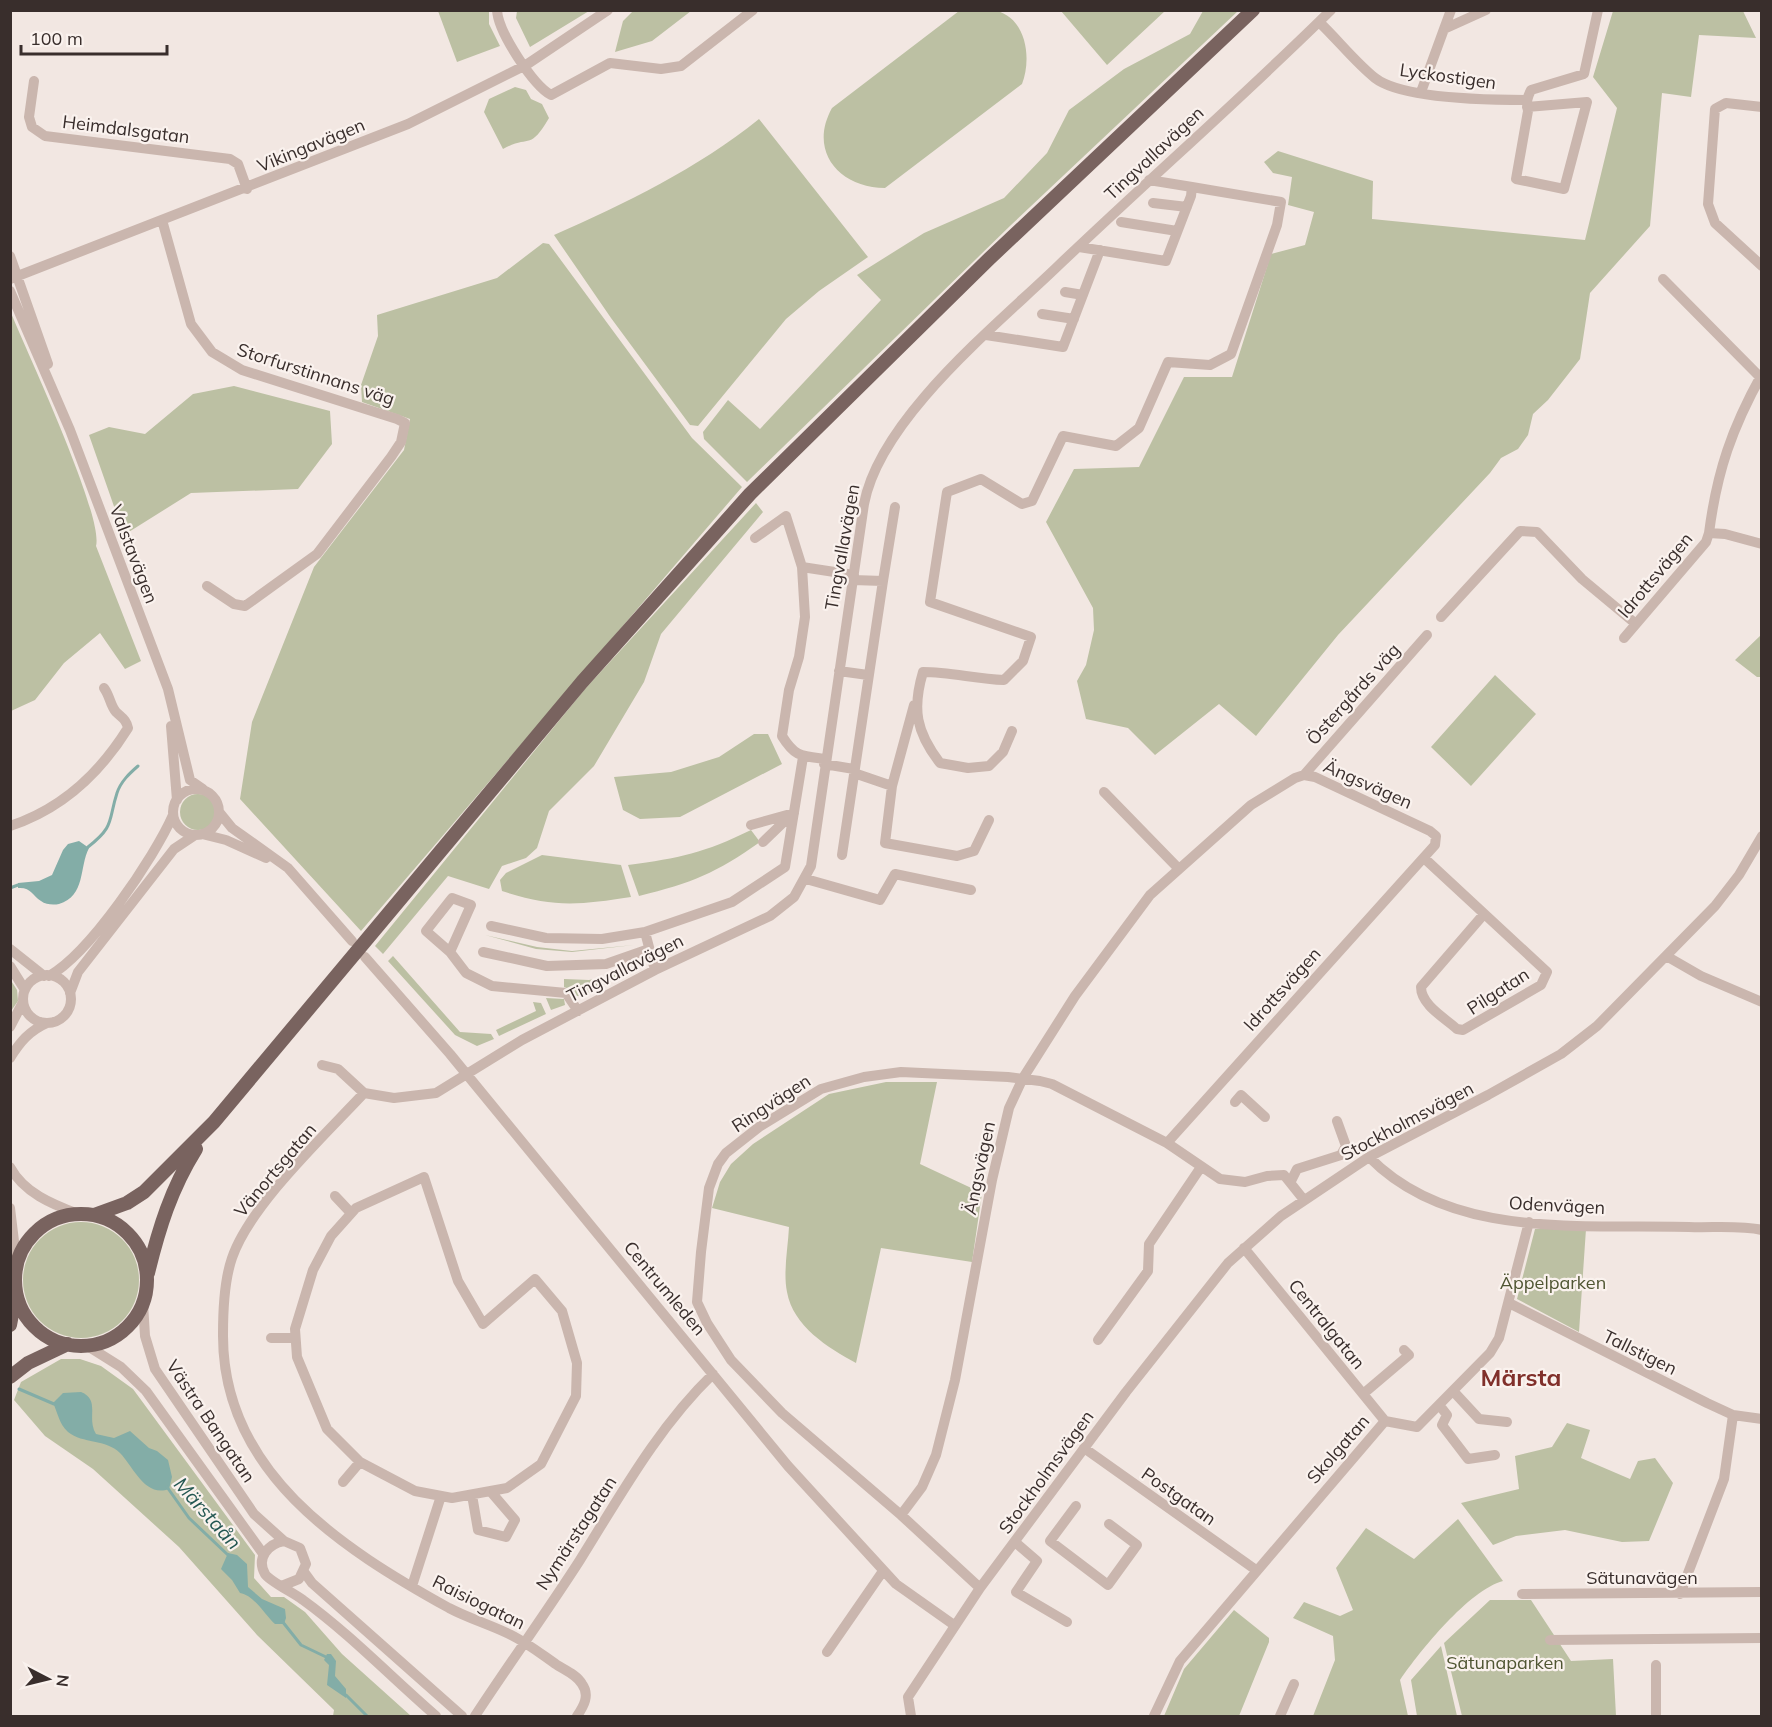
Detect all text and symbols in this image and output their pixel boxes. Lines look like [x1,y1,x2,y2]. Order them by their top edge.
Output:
scale bar [21,18,166,56]
text: 100 m [30,27,83,50]
street label: Lyckostigen [1398,58,1498,94]
street label: Tingvallavägen [1100,101,1208,205]
street label: Heimdalsgatan [61,110,191,148]
street label: Vikingavägen [254,113,368,177]
street label: Storfurstinnans väg [234,338,398,410]
street label: Tingvallavägen [820,482,864,612]
street label: Valstavägen [105,501,163,607]
street label: Idrottsvägen [1613,527,1697,623]
street label: Östergårds väg [1301,638,1405,750]
street label: Ängsvägen [1320,754,1416,814]
street label: Tingvallavägen [563,929,687,1007]
street label: Idrottsvägen [1238,942,1326,1036]
street label: Pilgatan [1463,962,1533,1020]
street label: Ringvägen [727,1069,815,1137]
street label: Stockholmsvägen [1337,1076,1477,1166]
street label: Vänortsgatan [229,1118,321,1222]
street label: Ängsvägen [958,1119,1000,1217]
street label: Odenvägen [1508,1191,1606,1219]
street label: Centrumleden [619,1236,711,1340]
park label: Äppelparken [1500,1271,1606,1294]
street label: Centralgatan [1284,1274,1370,1374]
street label: Tallstigen [1599,1324,1681,1380]
street label: Västra Bangatan [161,1355,261,1487]
district label: Märsta [1481,1362,1561,1392]
street label: Stockholmsvägen [993,1406,1099,1538]
street label: Skolgatan [1302,1410,1374,1488]
street label: Postgatan [1137,1462,1221,1530]
water label: Märstaån [169,1472,247,1554]
street label: Nymärstagatan [531,1472,621,1594]
street label: Sätunavägen [1586,1566,1698,1589]
street label: Raisiogatan [429,1570,529,1634]
north arrow [18,1649,78,1709]
park label: Sätunaparken [1446,1651,1564,1674]
text: N [52,1674,74,1688]

